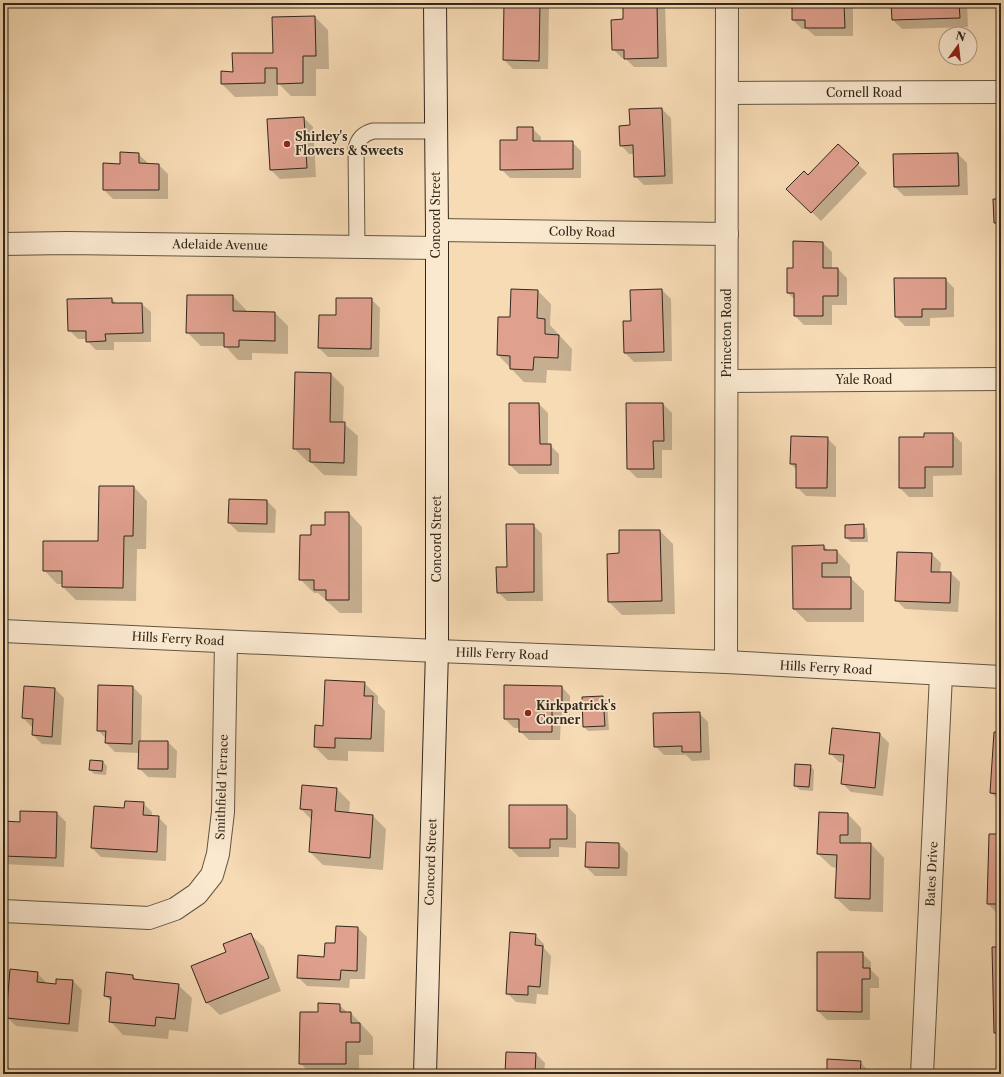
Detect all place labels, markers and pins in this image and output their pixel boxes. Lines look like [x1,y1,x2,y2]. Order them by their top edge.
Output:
place label: Shirley's Flowers & Sweets [295,129,404,158]
marker: Shirley's Flowers & Sweets [282,139,292,149]
place label: Kirkpatrick's Corner [536,698,617,727]
marker: Kirkpatrick's Corner [523,708,533,718]

